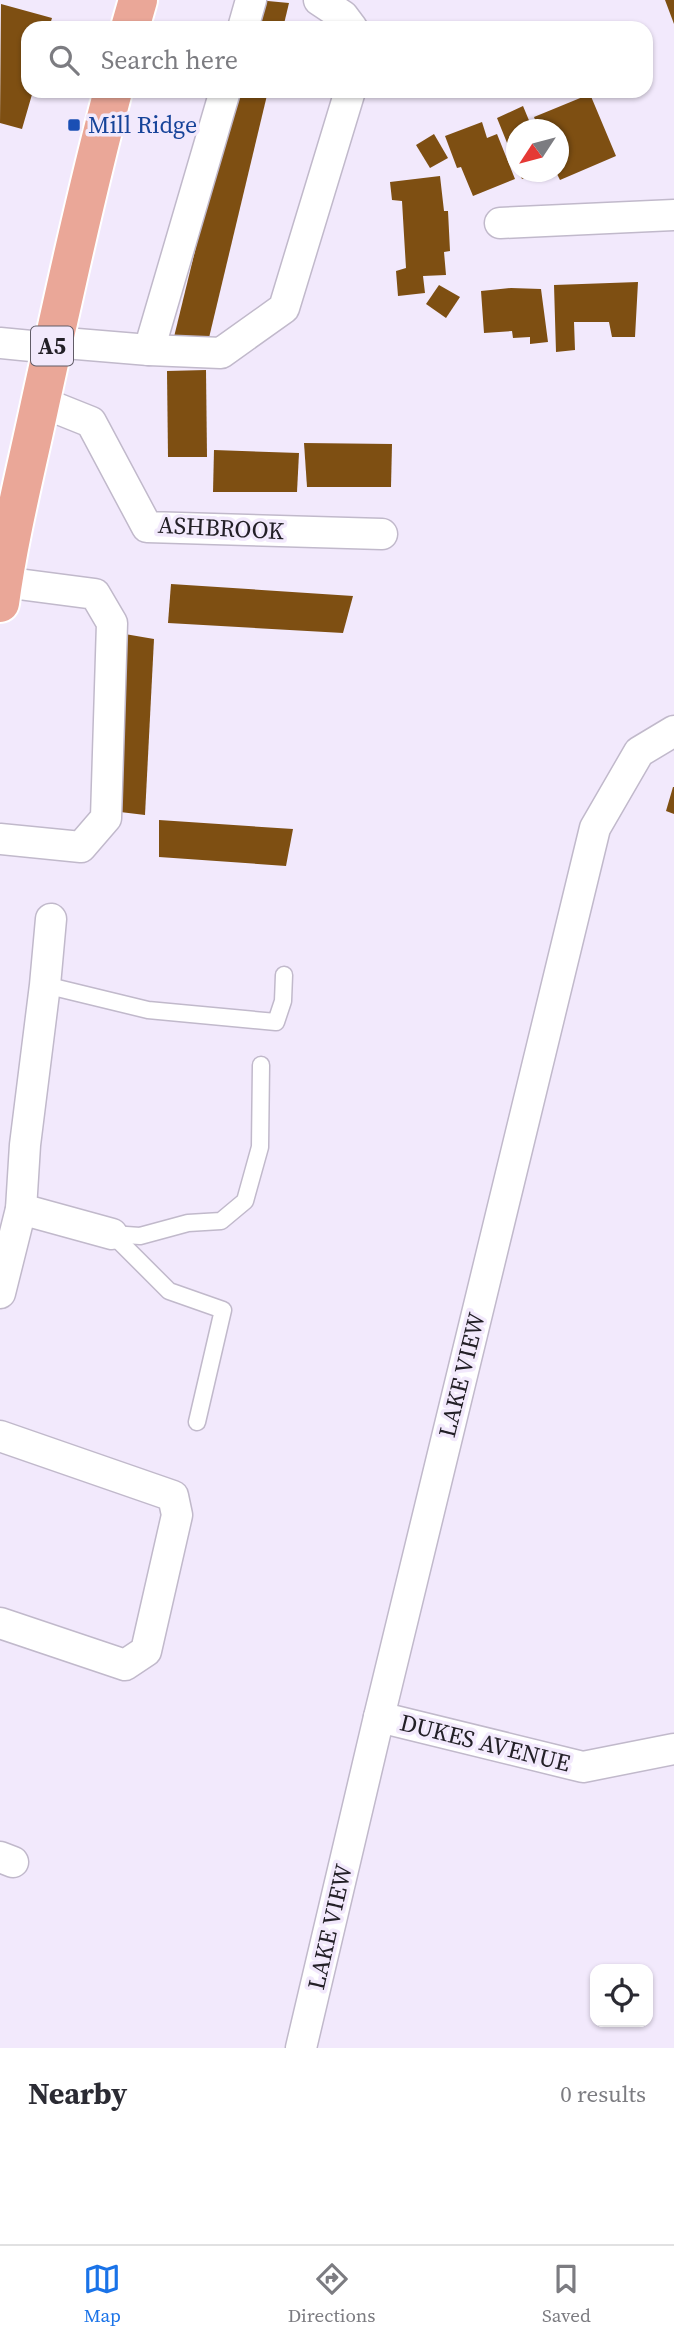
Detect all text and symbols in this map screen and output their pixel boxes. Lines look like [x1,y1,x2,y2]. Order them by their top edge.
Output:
search box [21,21,653,98]
icon: search [45,41,83,79]
text: Search here [101,42,238,78]
place label: Mill Ridge [88,108,197,141]
marker: Mill Ridge [66,117,82,133]
north arrow [506,119,569,182]
road number: A5 [31,326,73,366]
street label: ASHBROOK [157,508,285,547]
street label: LAKE VIEW [430,1309,493,1441]
street label: DUKES AVENUE [396,1705,574,1780]
street label: LAKE VIEW [299,1861,360,1993]
map controls [590,1964,653,2027]
button: locate [590,1964,653,2027]
text: Nearby [28,2073,127,2114]
text: 0 results [560,2078,646,2110]
tab: Map [83,2260,121,2328]
tab: Directions [288,2260,376,2328]
tab: Saved [542,2260,591,2328]

